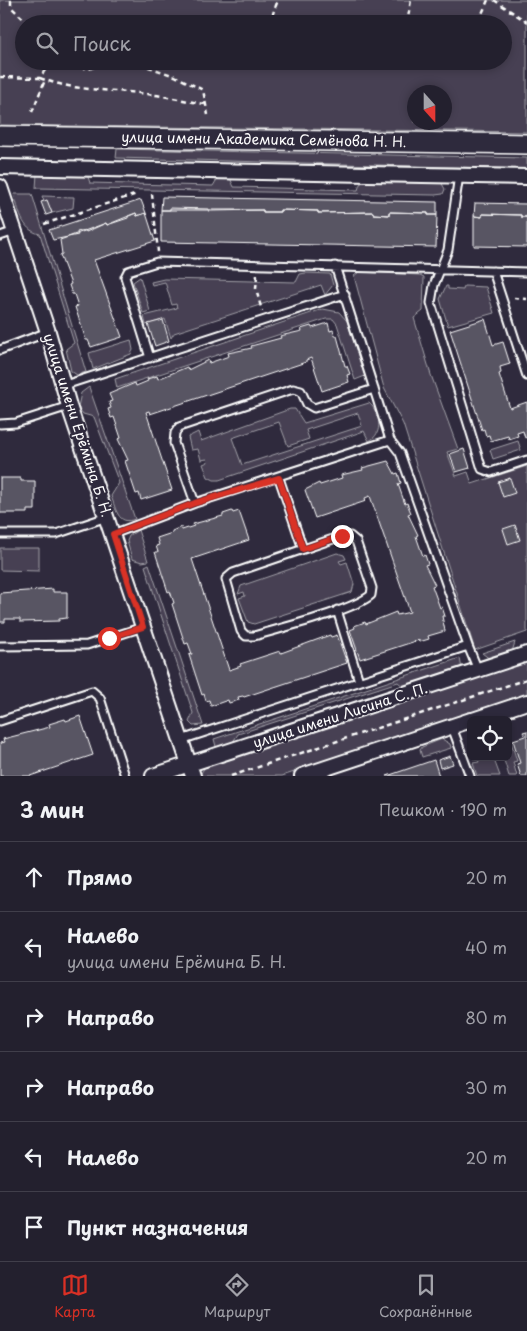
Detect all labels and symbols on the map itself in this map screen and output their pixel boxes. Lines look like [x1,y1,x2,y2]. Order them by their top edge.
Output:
north arrow [407,85,452,130]
street label: улица имени Академика Семёнова Н. Н. [121,126,407,152]
street label: улица имени Ерёмина Б. Н. [38,330,118,520]
route end [331,525,354,548]
route start [98,627,121,650]
street label: улица имени Лисина С. П. [250,677,430,753]

